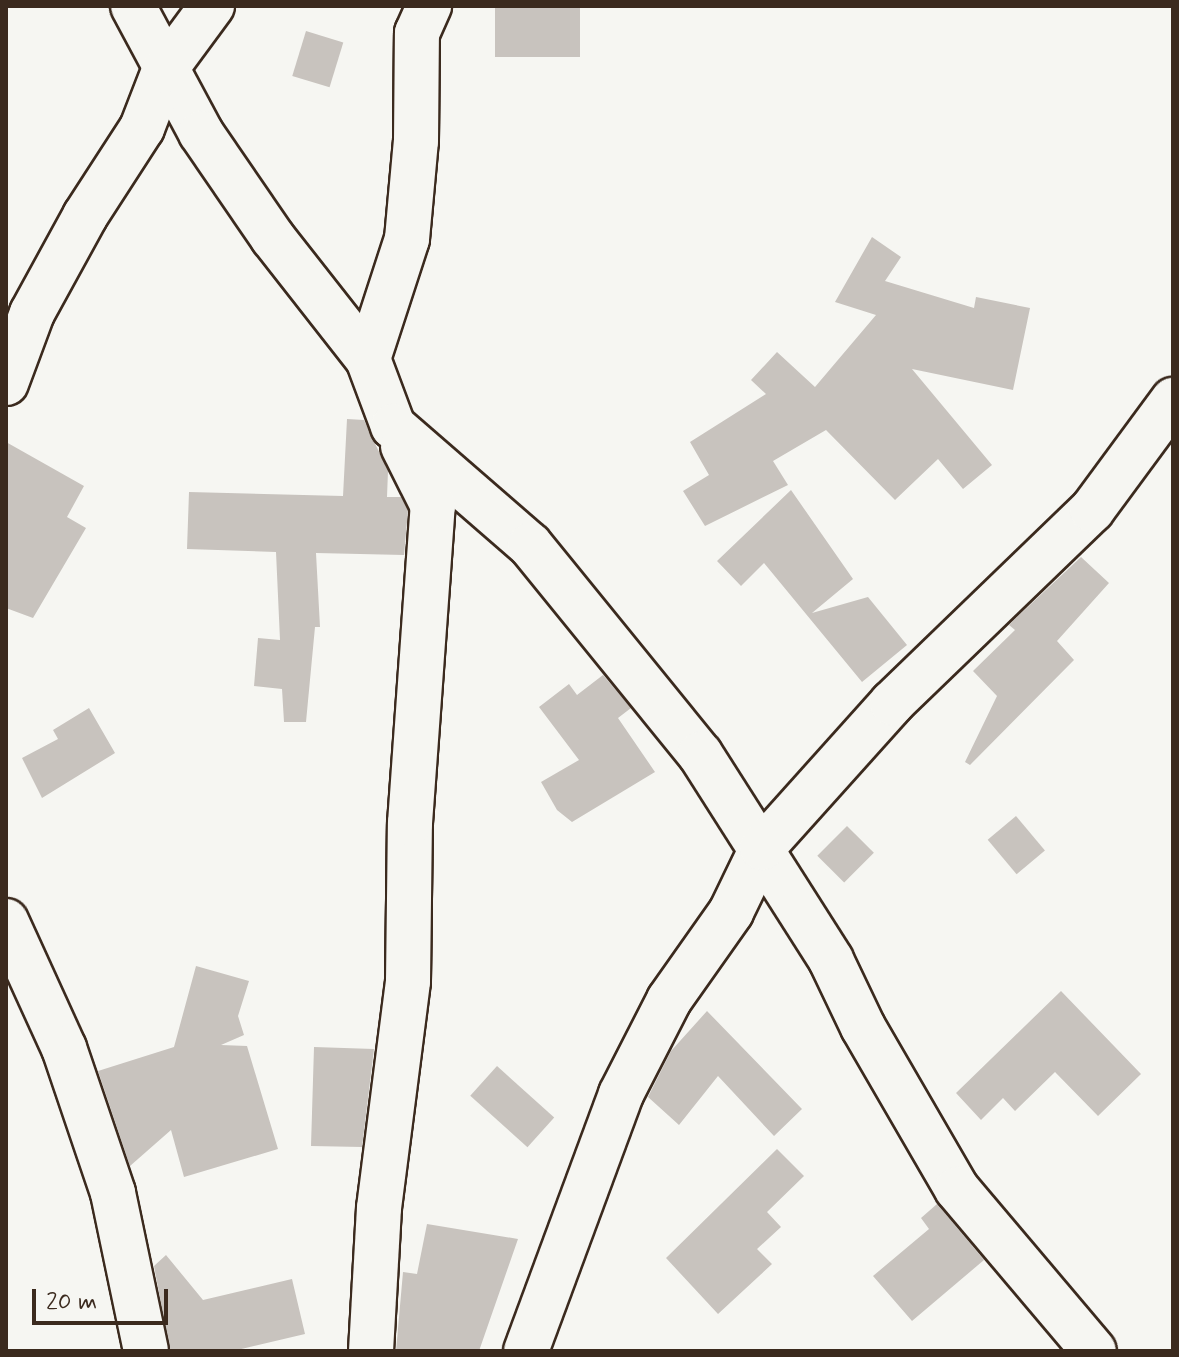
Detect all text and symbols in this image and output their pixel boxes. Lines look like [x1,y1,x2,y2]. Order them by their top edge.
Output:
scale bar [36,1273,172,1323]
text: 20 m [46,1287,97,1318]

